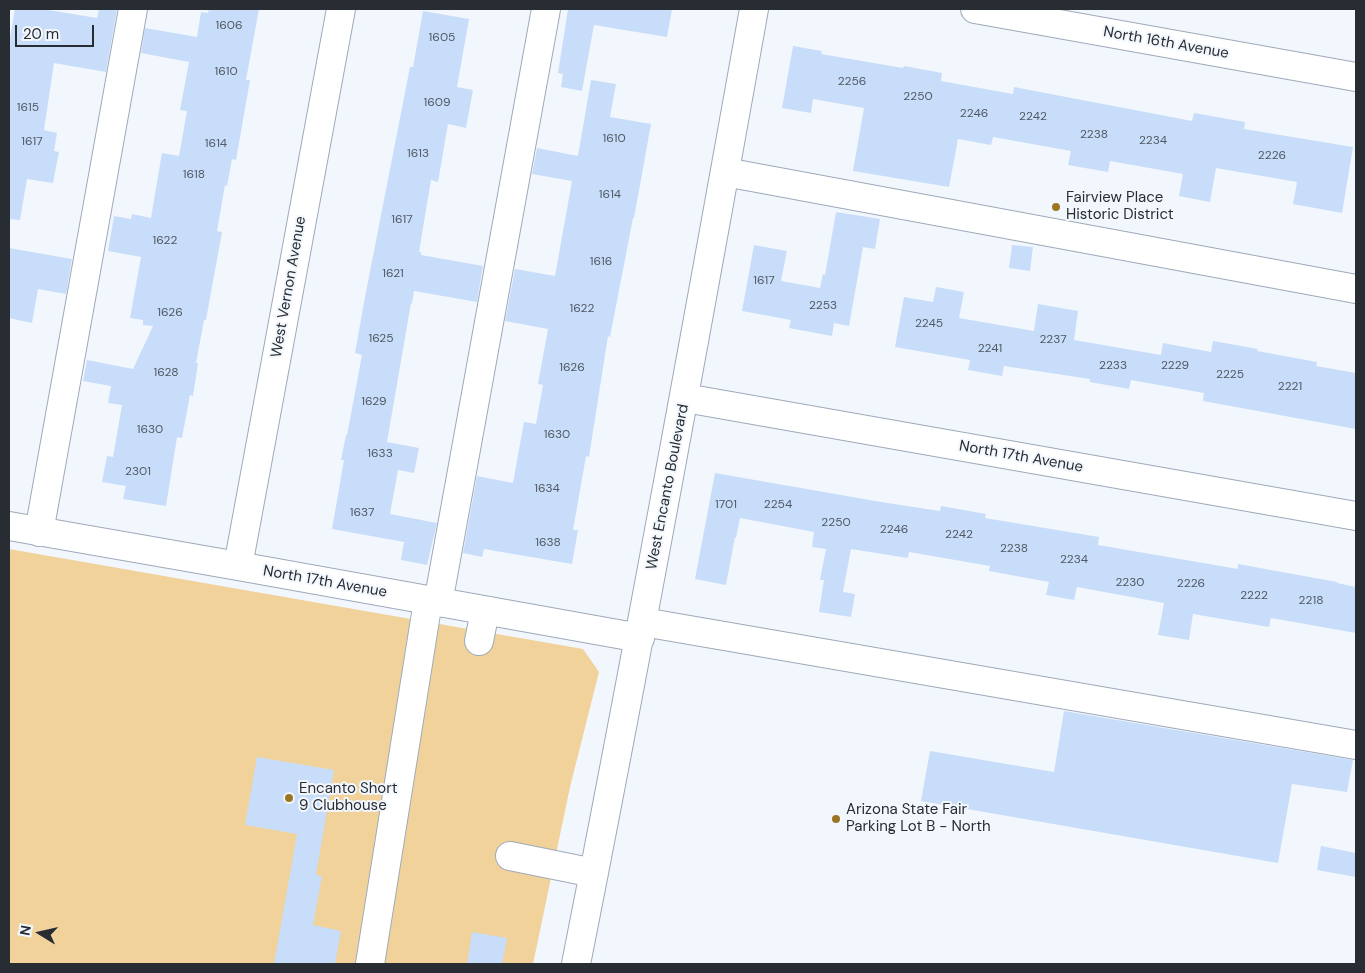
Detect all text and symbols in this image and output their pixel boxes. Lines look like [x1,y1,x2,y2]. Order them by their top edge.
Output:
scale bar [18,15,96,47]
house number: 1606 [215,19,243,33]
street label: North 16th Avenue [1102,23,1230,63]
text: 20 m [23,24,59,44]
house number: 1605 [429,31,455,45]
house number: 1610 [214,65,238,79]
house number: 2256 [838,75,866,89]
house number: 2250 [903,90,933,104]
house number: 1609 [423,96,451,110]
house number: 1615 [17,101,39,115]
house number: 2246 [960,107,988,121]
house number: 2242 [1019,110,1047,124]
house number: 2238 [1080,128,1108,142]
house number: 1610 [602,132,626,146]
house number: 2234 [1139,134,1167,148]
house number: 1617 [21,135,43,149]
house number: 1614 [205,137,227,151]
house number: 1613 [407,147,429,161]
house number: 2226 [1258,149,1286,163]
house number: 1618 [183,168,205,182]
house number: 1614 [599,188,621,202]
place label: Fairview Place Historic District [1066,189,1174,224]
marker: Fairview Place Historic District [1050,201,1062,213]
house number: 1617 [391,213,413,227]
street label: West Vernon Avenue [268,215,310,359]
house number: 1622 [153,234,177,248]
house number: 1616 [590,255,612,269]
house number: 1621 [382,267,404,281]
house number: 1617 [753,274,775,288]
house number: 2253 [809,299,837,313]
house number: 1622 [570,302,594,316]
house number: 1626 [157,306,183,320]
house number: 2245 [915,317,943,331]
house number: 1625 [368,332,394,346]
house number: 2237 [1039,333,1067,347]
house number: 2241 [978,342,1002,356]
house number: 2233 [1099,359,1127,373]
house number: 2229 [1161,359,1189,373]
house number: 1626 [559,361,585,375]
house number: 1628 [154,366,178,380]
house number: 2225 [1216,368,1244,382]
house number: 2221 [1278,380,1302,394]
house number: 1629 [361,395,387,409]
street label: West Encanto Boulevard [643,402,693,572]
house number: 1630 [137,423,163,437]
house number: 1630 [544,428,570,442]
street label: North 17th Avenue [958,437,1084,477]
house number: 1633 [367,447,393,461]
house number: 2301 [125,465,151,479]
house number: 1634 [534,482,560,496]
house number: 1701 [715,498,737,512]
house number: 2254 [764,498,792,512]
house number: 1637 [350,506,374,520]
house number: 2250 [821,516,851,530]
house number: 2246 [880,523,908,537]
house number: 2242 [945,528,973,542]
house number: 1638 [535,536,561,550]
house number: 2238 [1000,542,1028,556]
house number: 2234 [1060,553,1088,567]
street label: North 17th Avenue [262,562,388,602]
house number: 2230 [1115,576,1145,590]
house number: 2226 [1177,577,1205,591]
house number: 2222 [1240,589,1268,603]
house number: 2218 [1299,594,1323,608]
place label: Encanto Short 9 Clubhouse [299,780,398,815]
marker: Encanto Short 9 Clubhouse [283,792,295,804]
place label: Arizona State Fair Parking Lot B - North [846,801,991,836]
marker: Arizona State Fair Parking Lot B - North [830,813,842,825]
north arrow [15,908,65,958]
text: N [15,924,35,937]

